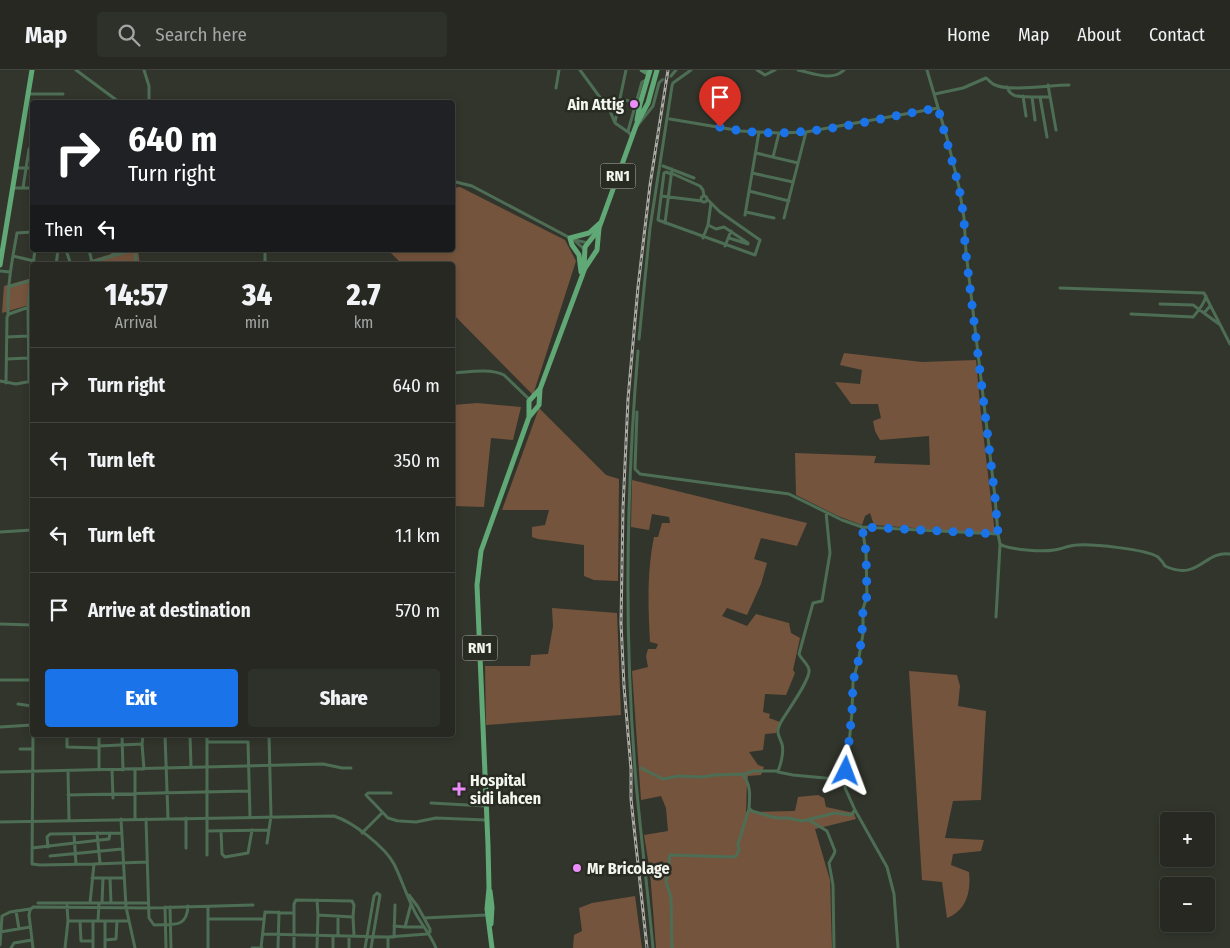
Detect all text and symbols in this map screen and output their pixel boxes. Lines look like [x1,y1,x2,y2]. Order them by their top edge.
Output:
search box [97,12,447,57]
text: Map [25,21,67,49]
icon: search [115,21,143,49]
text: Search here [155,23,247,46]
text: Home [947,24,990,46]
text: Map [1018,24,1049,46]
text: About [1077,24,1121,46]
text: Contact [1149,24,1205,46]
pin [699,76,741,127]
icon: arrive [706,83,734,111]
place label: Ain Attig [566,95,624,114]
marker: Ain Attig [628,98,640,110]
text: 640 m [128,118,217,160]
icon: right [45,120,110,185]
text: Turn right [128,160,216,187]
road number: RN1 [600,164,636,188]
icon: left [93,215,121,243]
text: Then [45,218,83,241]
text: 14:57 [104,277,168,313]
text: 34 [242,277,272,313]
text: 2.7 [347,277,381,313]
text: Arrival [115,313,157,332]
text: min [245,313,269,332]
text: km [354,313,373,332]
icon: right [45,371,73,399]
text: Turn right [88,374,165,397]
text: 640 m [392,374,440,397]
icon: left [45,446,73,474]
text: Turn left [88,449,155,472]
text: 350 m [394,449,440,472]
icon: left [45,521,73,549]
text: Turn left [88,524,155,547]
text: 1.1 km [395,524,440,547]
icon: arrive [45,596,73,624]
text: Arrive at destination [88,599,251,622]
text: 570 m [395,599,440,622]
road number: RN1 [462,636,498,660]
button: Exit [45,669,238,727]
button: Share [248,669,440,727]
position arrow [819,744,871,796]
place label: Hospital sidi lahcen [470,771,541,808]
marker: Hospital sidi lahcen [452,782,466,796]
map controls [1160,812,1215,932]
button: + [1160,812,1215,867]
place label: Mr Bricolage [587,859,670,878]
marker: Mr Bricolage [571,862,583,874]
button: − [1160,877,1215,932]

